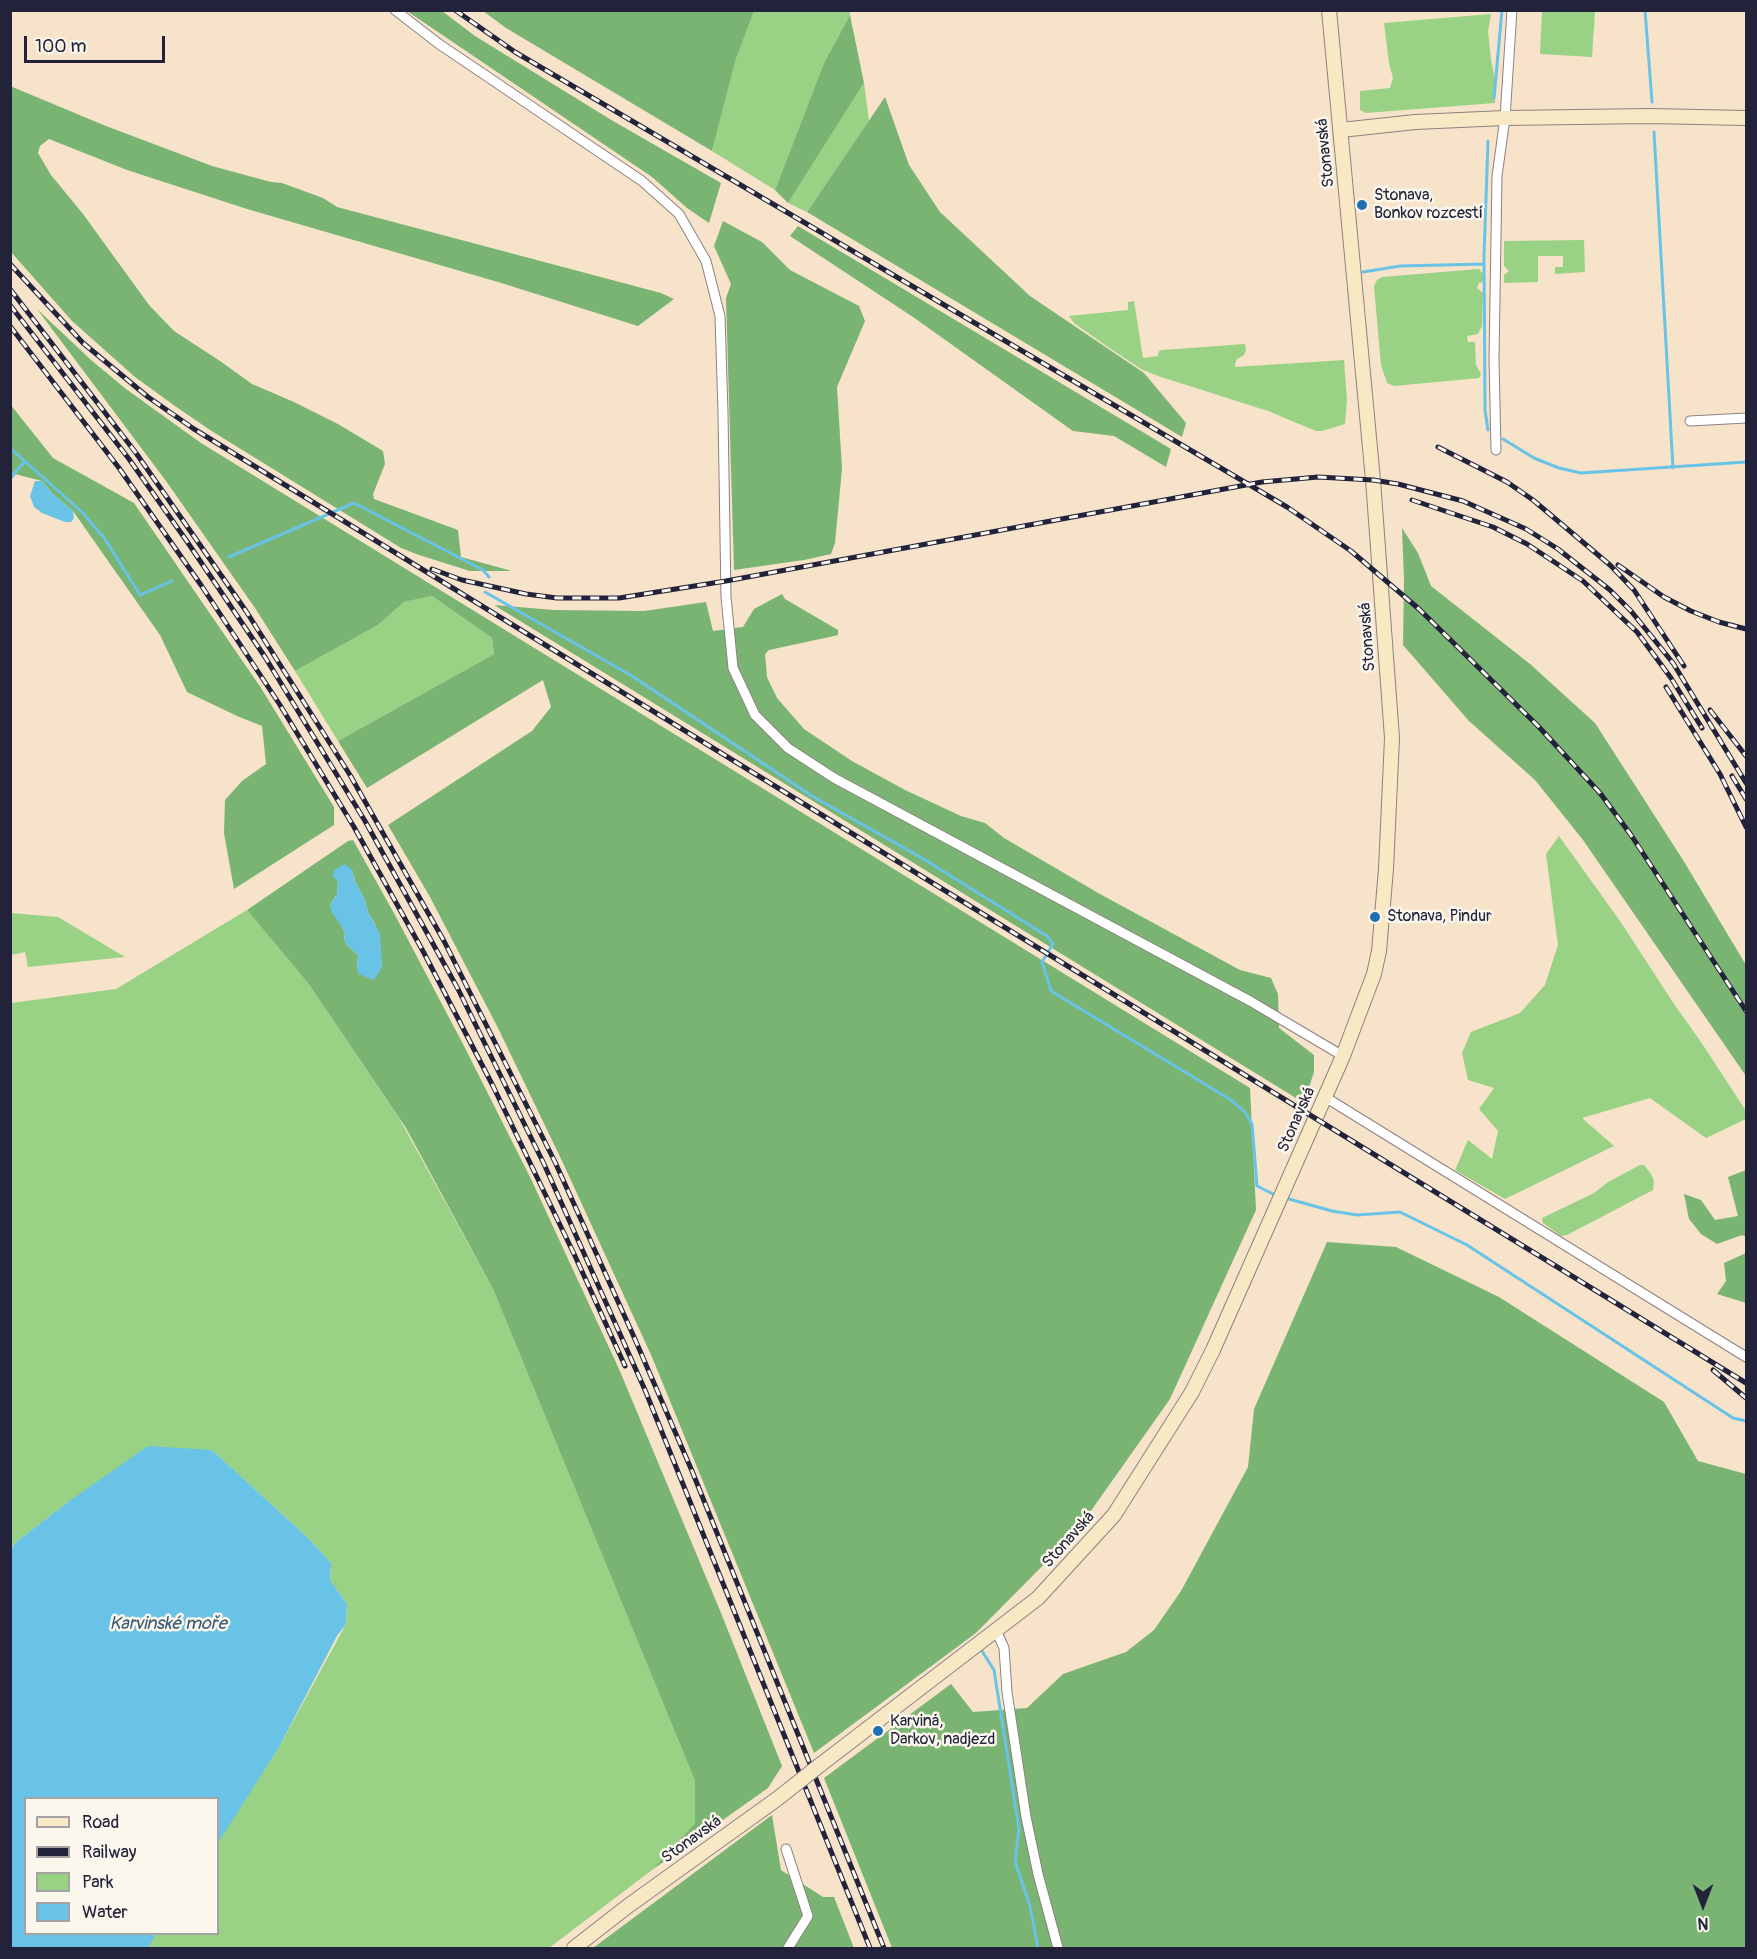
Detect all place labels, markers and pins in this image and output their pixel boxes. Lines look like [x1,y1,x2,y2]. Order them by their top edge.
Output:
place label: Stonava, Bonkov rozcestí [1374,186,1483,224]
marker: Stonava, Bonkov rozcestí [1355,198,1369,212]
place label: Stonava, Pindur [1387,907,1492,927]
marker: Stonava, Pindur [1368,910,1382,924]
place label: Karviná, Darkov, nadjezd [890,1712,995,1750]
marker: Karviná, Darkov, nadjezd [871,1724,885,1738]

